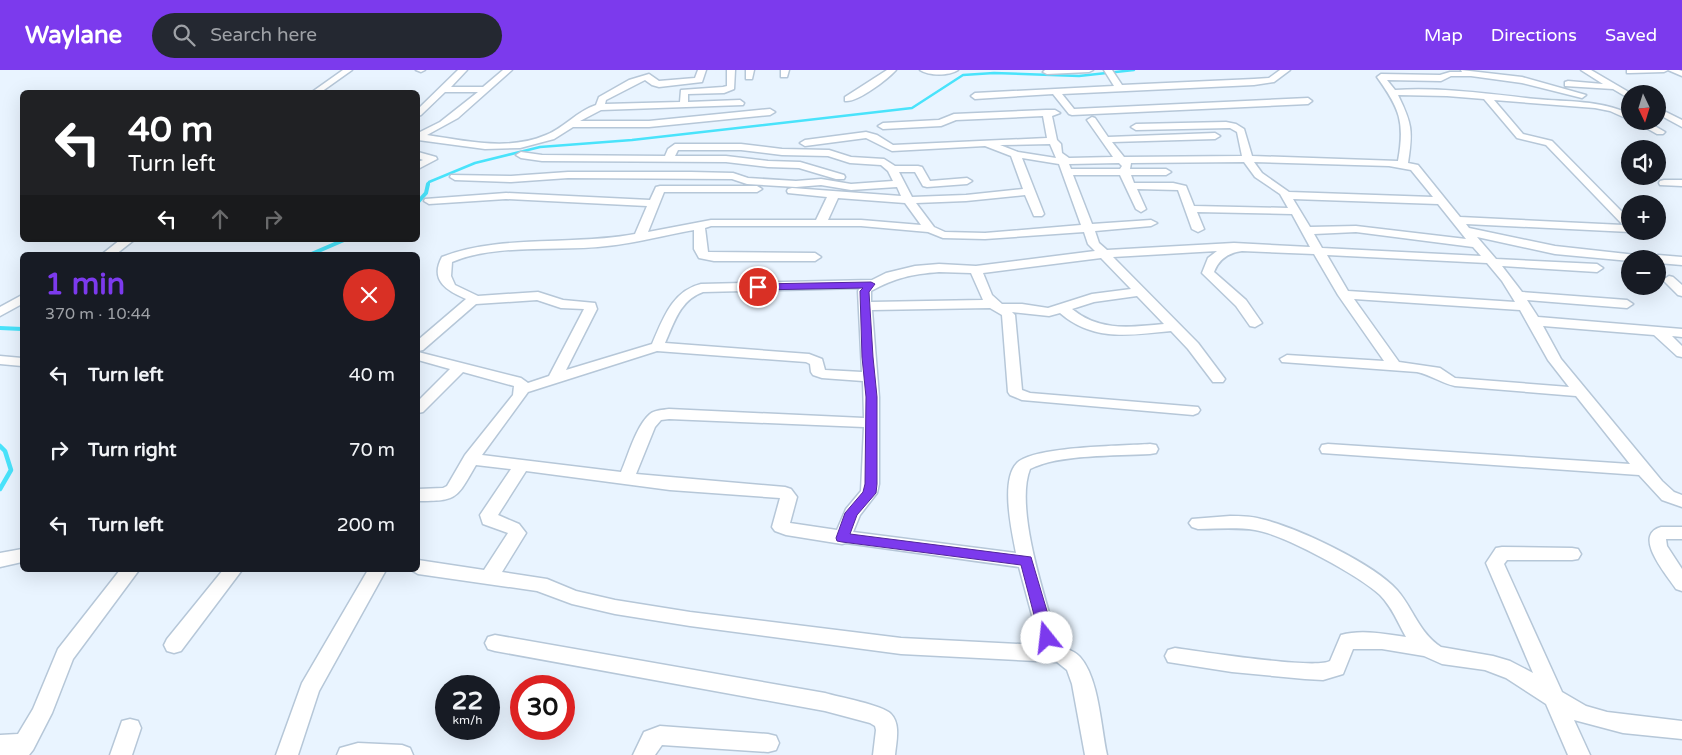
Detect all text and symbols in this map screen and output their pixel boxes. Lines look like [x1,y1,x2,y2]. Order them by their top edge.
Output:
search box [152,13,502,58]
text: Waylane [25,21,122,50]
icon: search [170,21,198,49]
text: Search here [210,24,317,46]
text: Map [1424,24,1463,46]
text: Directions [1491,24,1577,46]
text: Saved [1605,24,1657,46]
north arrow [1621,85,1666,130]
map controls [1621,85,1666,295]
text: 40 m [128,109,213,151]
icon: left [45,110,110,175]
button: sound [1621,140,1666,185]
text: Turn left [128,151,216,177]
button: + [1621,195,1666,240]
icon: left [153,205,181,233]
icon: ahead [206,205,234,233]
icon: right [259,205,287,233]
button: − [1621,250,1666,295]
text: 1 min [45,266,125,303]
pin [737,266,779,308]
button: close [343,269,395,321]
icon: arrive [744,273,772,301]
text: 370 m · 10:44 [45,304,151,324]
icon: left [45,361,73,389]
text: Turn left [88,364,164,386]
text: 40 m [349,364,395,386]
icon: right [45,436,73,464]
text: Turn right [88,439,176,461]
text: 70 m [349,439,395,461]
icon: left [45,511,73,539]
text: Turn left [88,514,164,536]
text: 200 m [337,514,395,536]
position arrow [1020,611,1072,663]
speed limit sign: 30 [510,675,575,740]
text: 22 [452,686,483,716]
text: km/h [452,713,483,727]

